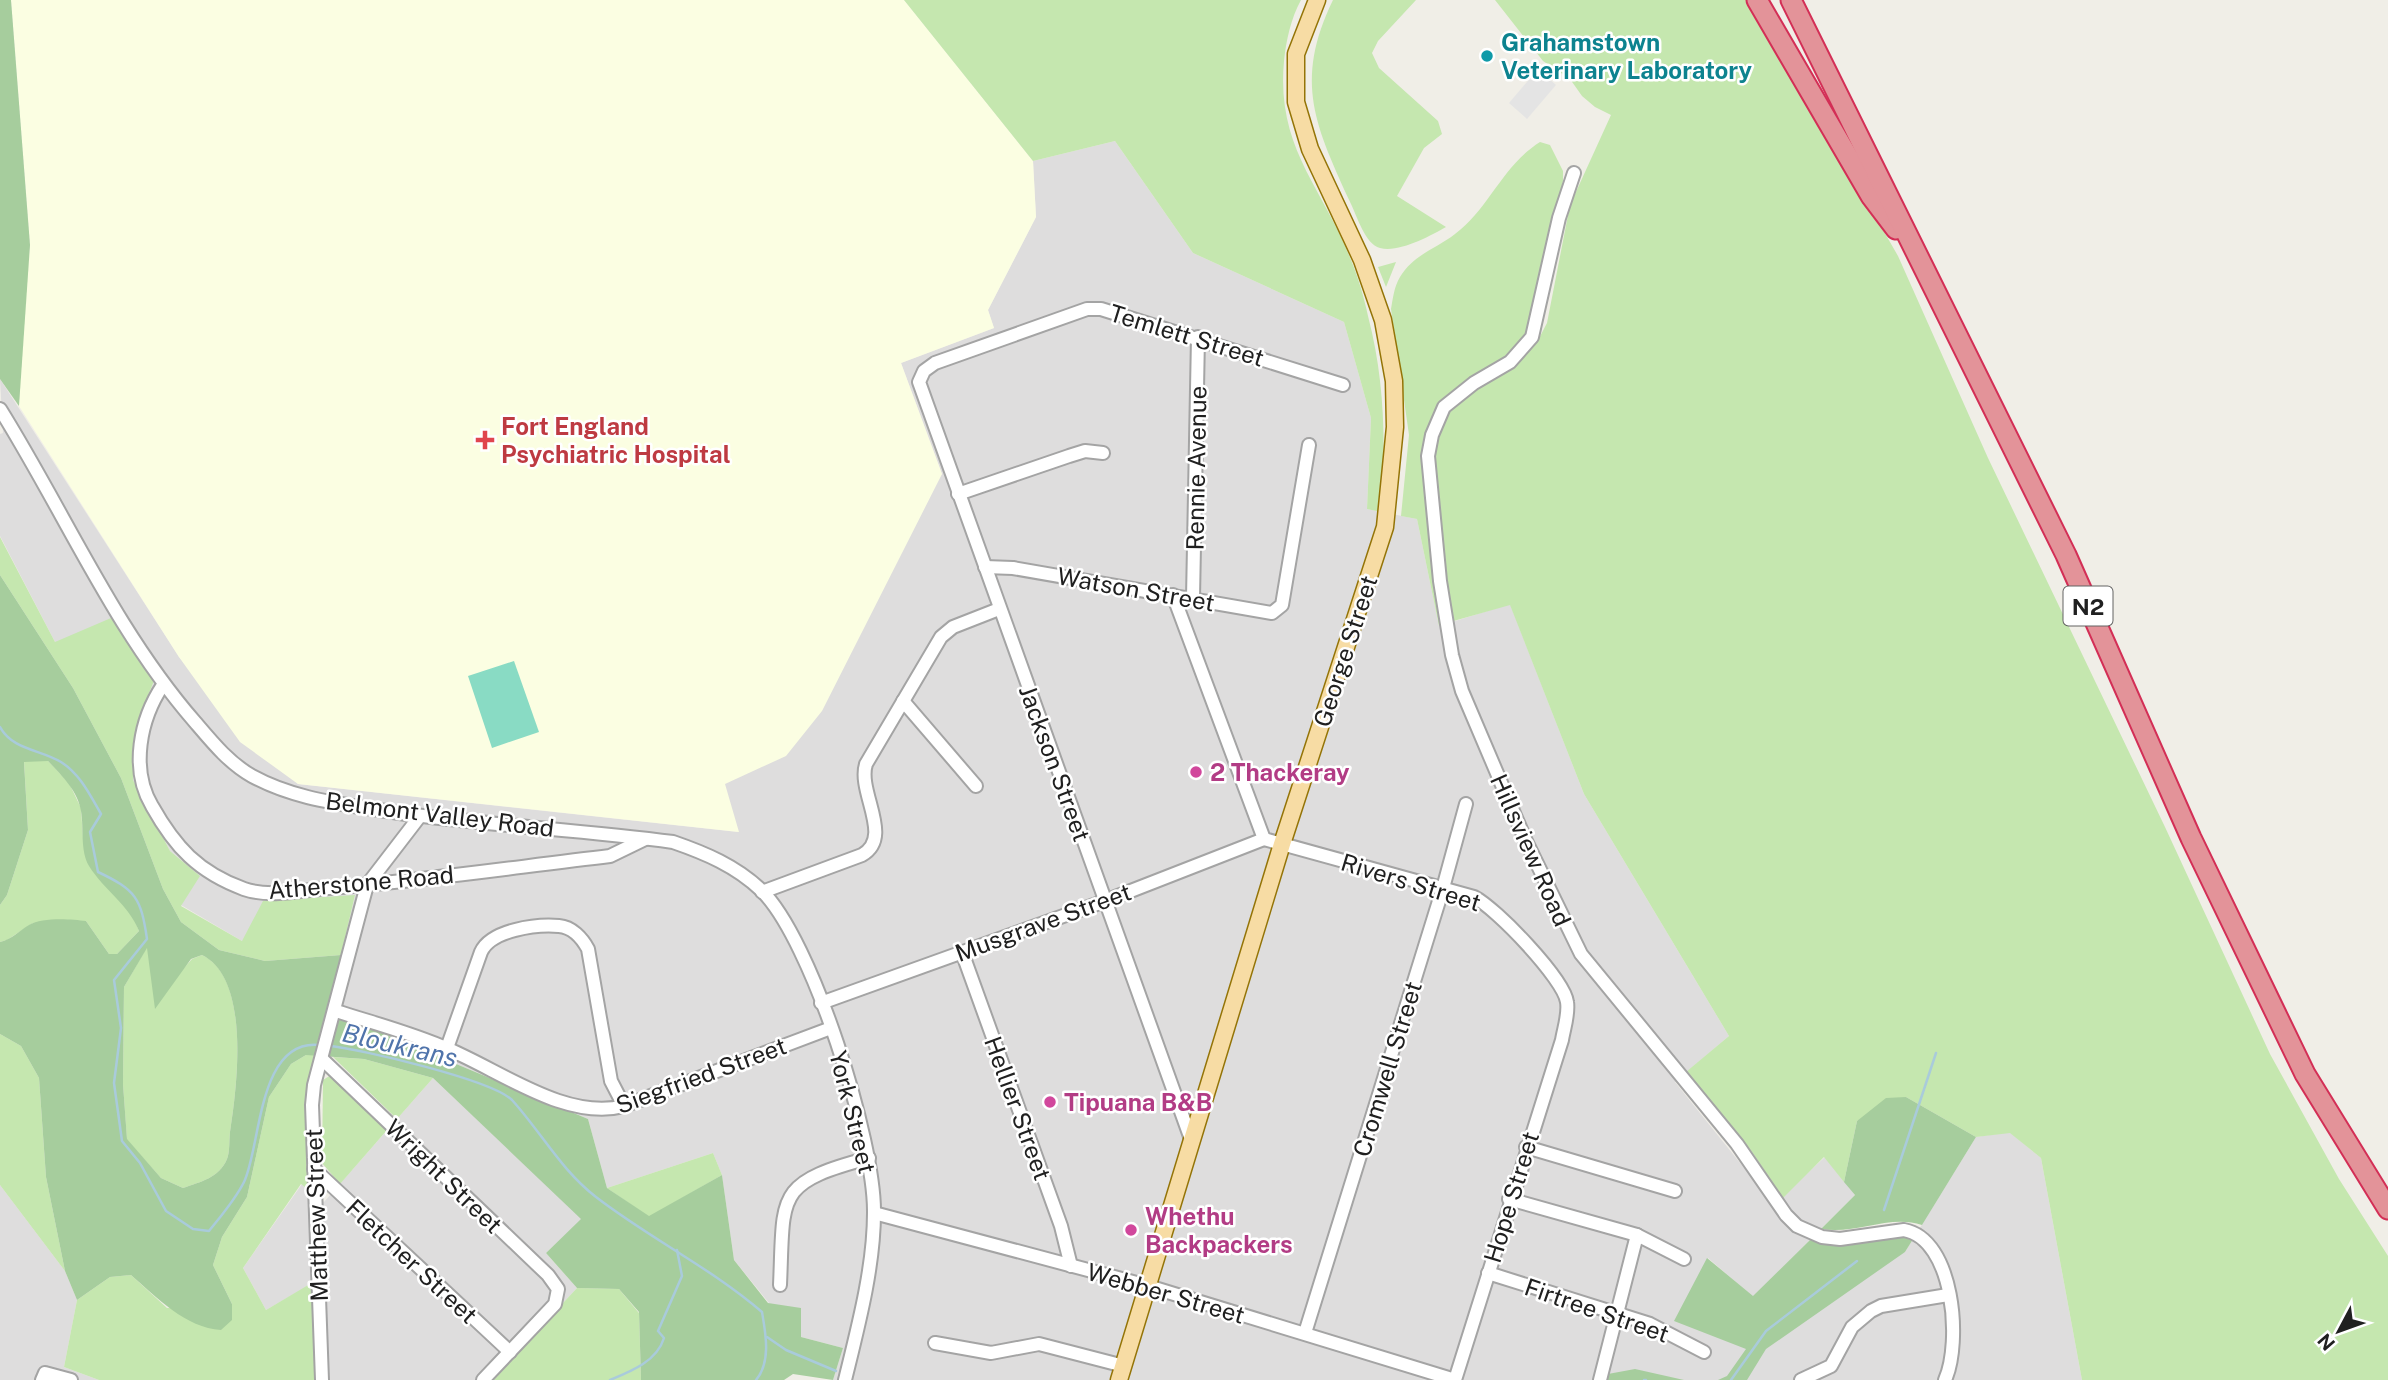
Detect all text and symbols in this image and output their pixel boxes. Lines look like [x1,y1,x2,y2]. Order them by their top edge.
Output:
place label: Grahamstown Veterinary Laboratory [1501,28,1752,84]
marker: Grahamstown Veterinary Laboratory [1479,48,1495,64]
street label: Temlett Street [1106,298,1268,372]
street label: Rennie Avenue [1181,385,1211,551]
place label: Fort England Psychiatric Hospital [501,412,731,468]
marker: Fort England Psychiatric Hospital [475,430,495,450]
street label: Watson Street [1055,561,1217,617]
street label: George Street [1307,572,1383,730]
road number: N2 [2064,586,2112,626]
street label: Jackson Street [1014,681,1096,845]
place label: 2 Thackeray [1210,758,1350,786]
marker: 2 Thackeray [1188,764,1204,780]
street label: Hillsview Road [1485,770,1577,930]
street label: Belmont Valley Road [324,786,556,842]
street label: Rivers Street [1338,847,1484,917]
street label: Atherstone Road [267,860,455,904]
street label: Musgrave Street [951,877,1135,967]
street label: Cromwell Street [1347,978,1427,1160]
water label: Bloukrans [340,1017,460,1073]
street label: Siegfried Street [612,1031,790,1119]
street label: Hellier Street [979,1032,1057,1184]
street label: York Street [824,1048,882,1176]
place label: Tipuana B&B [1064,1088,1212,1116]
marker: Tipuana B&B [1042,1094,1058,1110]
street label: Wright Street [380,1113,508,1239]
street label: Matthew Street [299,1128,333,1302]
street label: Hope Street [1478,1128,1544,1266]
street label: Fletcher Street [341,1193,483,1329]
place label: Whethu Backpackers [1145,1202,1293,1258]
marker: Whethu Backpackers [1123,1222,1139,1238]
street label: Webber Street [1084,1257,1248,1329]
street label: Firtree Street [1521,1272,1673,1348]
north arrow [2304,1296,2374,1366]
text: N [2313,1329,2339,1355]

